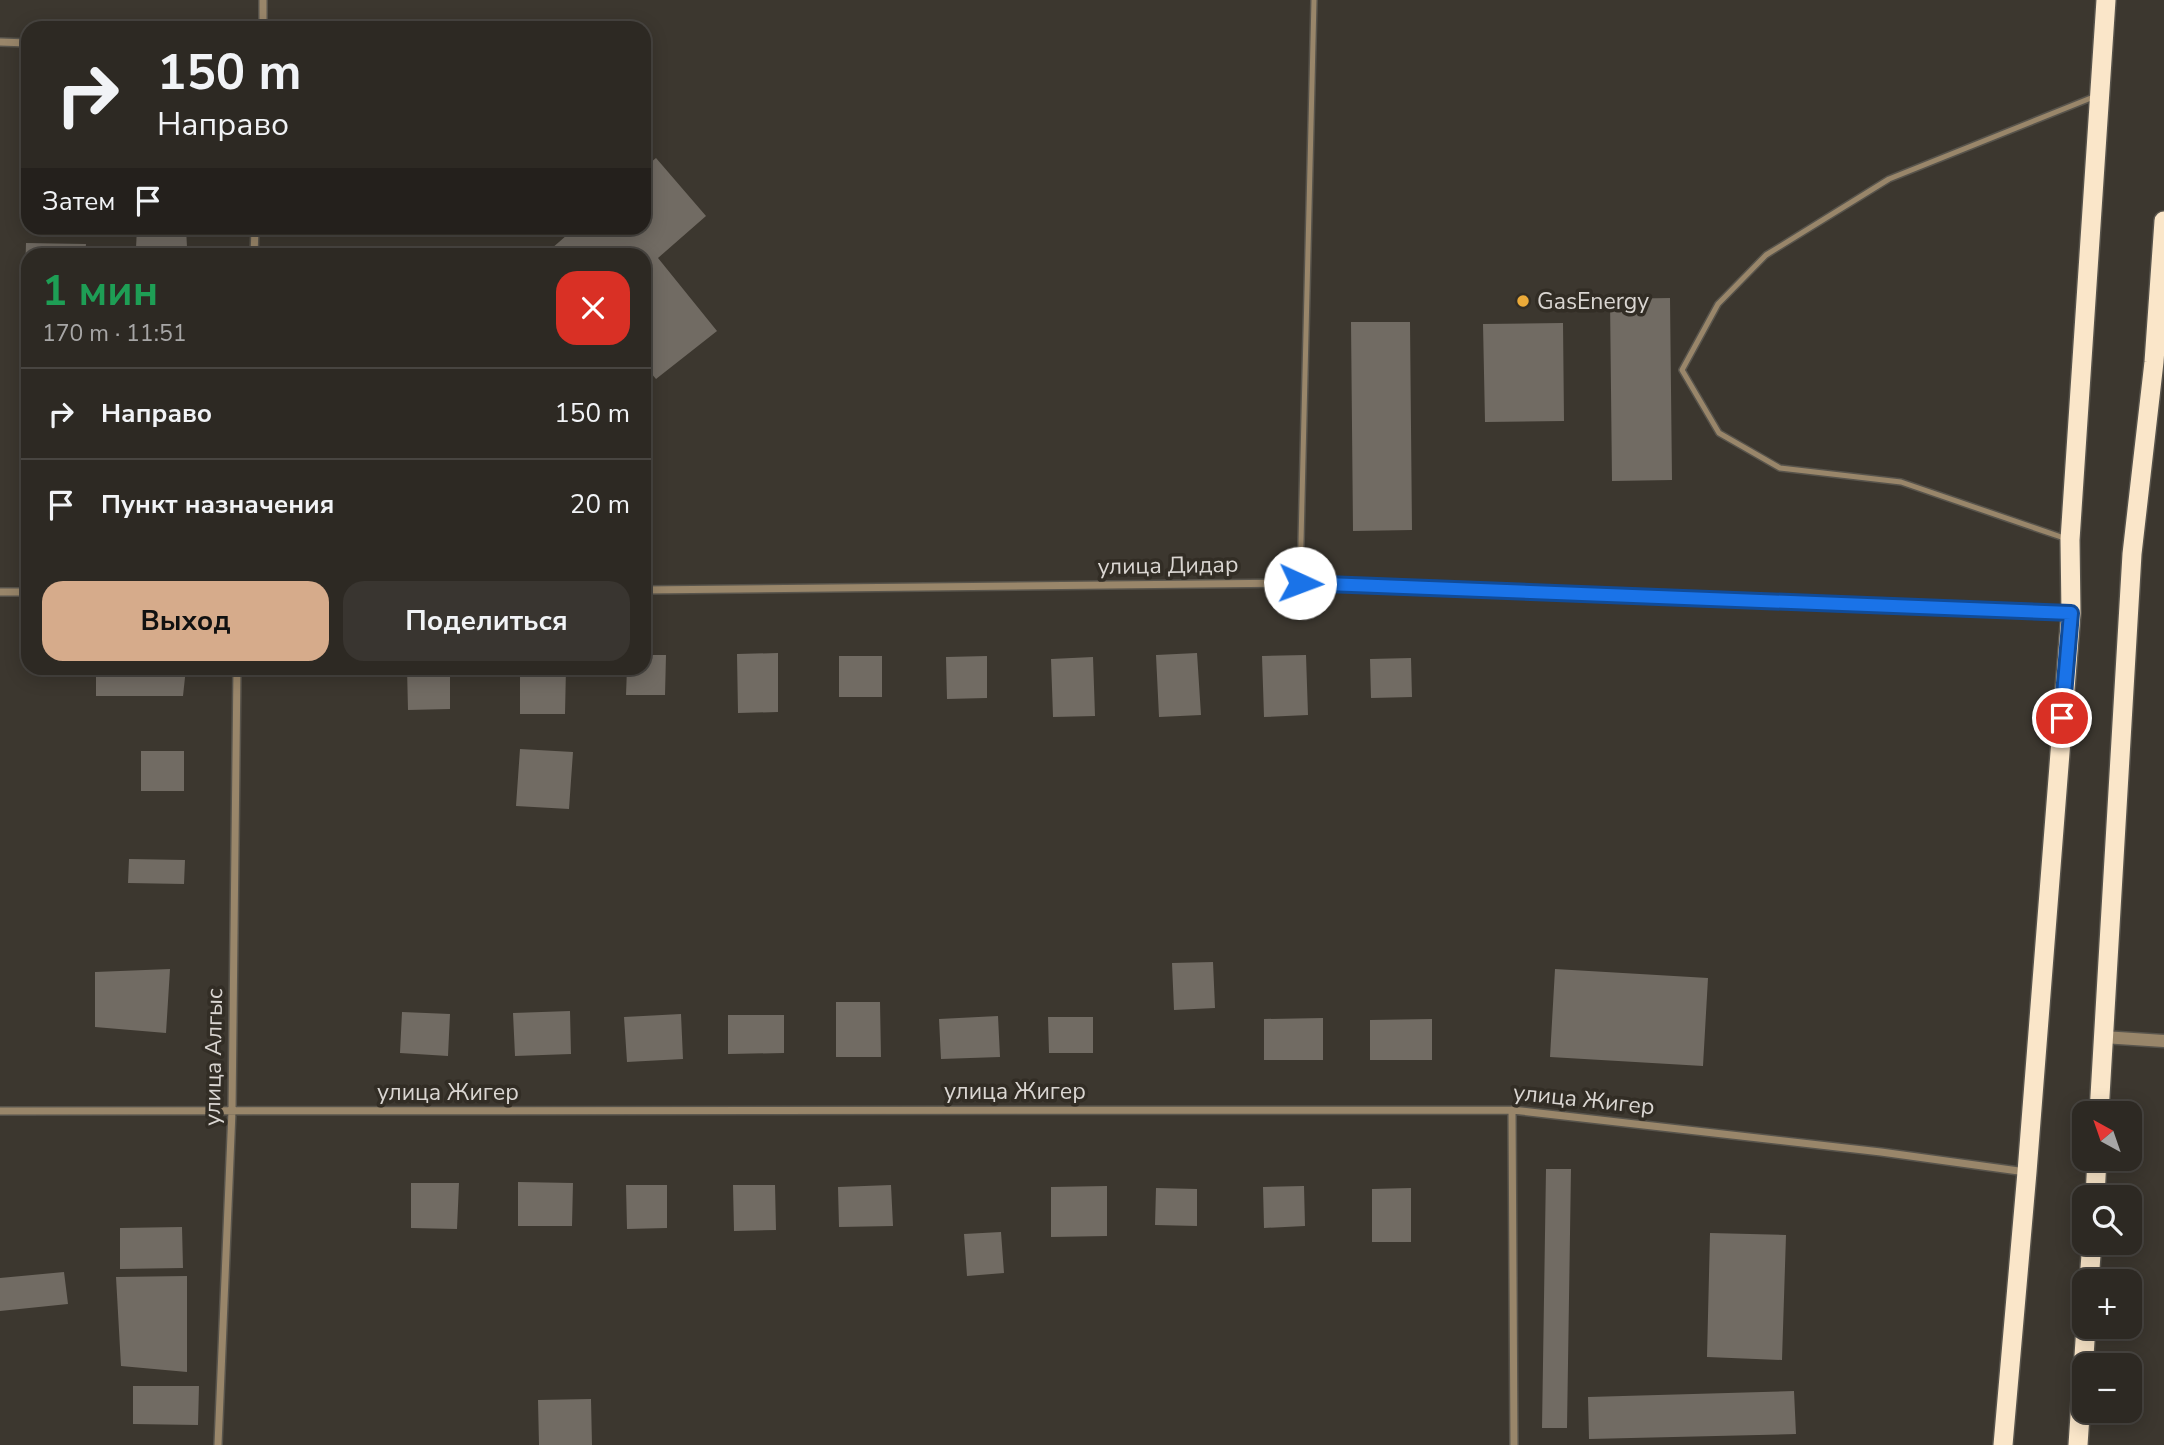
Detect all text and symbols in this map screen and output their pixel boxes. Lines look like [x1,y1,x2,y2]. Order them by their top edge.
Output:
text: 150 m [157,39,301,106]
icon: right [42,49,133,140]
text: Направо [157,103,289,146]
icon: arrive [129,182,167,220]
text: Затем [42,184,115,219]
text: 1 мин [42,263,158,320]
button: close [556,271,630,345]
place label: GasEnergy [1537,286,1649,317]
marker: GasEnergy [1515,293,1531,309]
text: 170 m · 11:51 [42,318,187,349]
icon: right [42,395,80,433]
text: Направо [101,396,212,431]
text: 150 m [554,396,630,431]
icon: arrive [42,486,80,524]
text: Пункт назначения [101,487,334,522]
text: 20 m [570,487,630,522]
position arrow [1263,546,1337,620]
street label: улица Дидар [1097,549,1239,582]
button: Выход [42,581,329,661]
button: Поделиться [343,581,630,661]
pin [2032,688,2092,748]
icon: arrive [2043,699,2081,737]
street label: улица Алгыс [197,988,230,1126]
street label: улица Жигер [944,1076,1086,1107]
street label: улица Жигер [377,1077,519,1108]
street label: улица Жигер [1512,1077,1656,1122]
north arrow [2072,1101,2142,1171]
map controls [2072,1101,2142,1423]
button: search [2072,1185,2142,1255]
button: + [2072,1269,2142,1339]
button: − [2072,1353,2142,1423]

